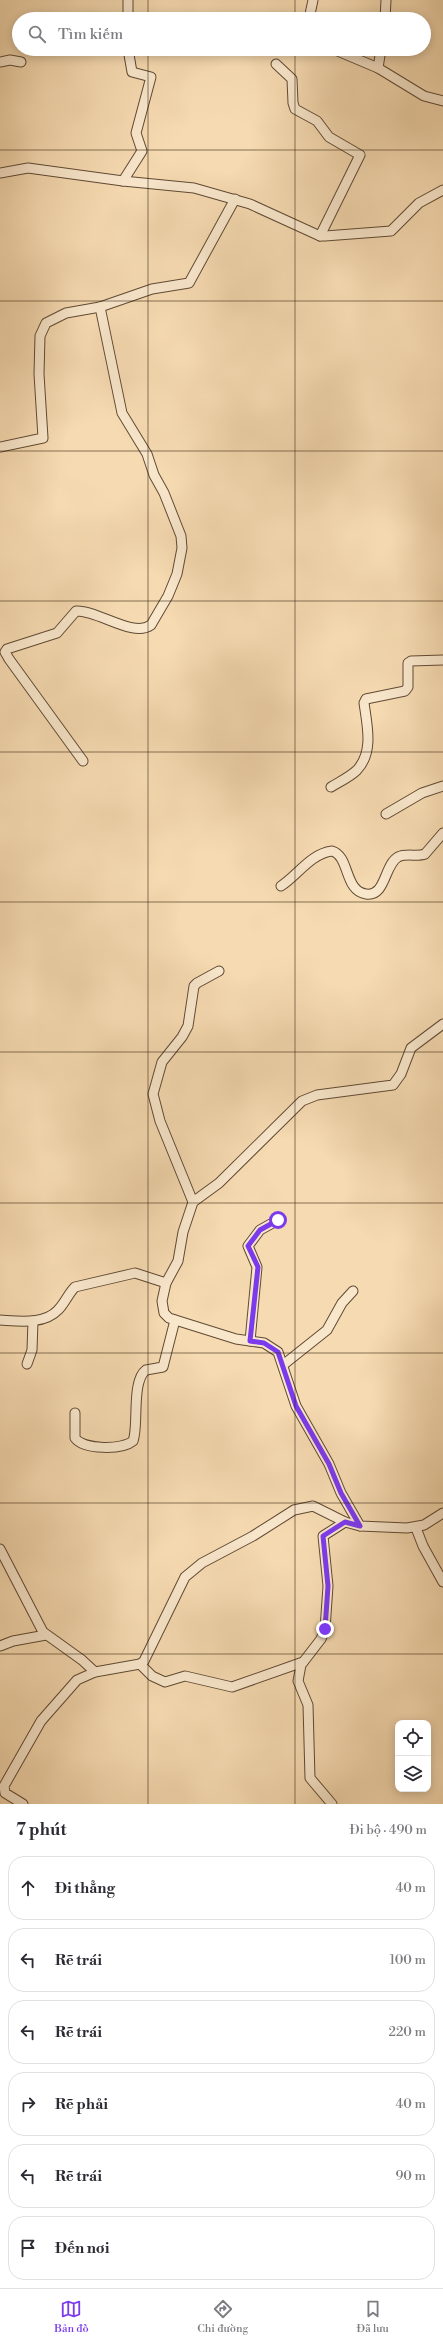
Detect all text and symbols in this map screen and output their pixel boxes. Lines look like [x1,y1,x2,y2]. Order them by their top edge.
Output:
search box [12,12,431,56]
icon: search [26,23,48,45]
text: Tìm kiếm [58,25,123,44]
route start [269,1211,287,1229]
route end [316,1620,334,1638]
map controls [395,1720,431,1792]
button: locate [395,1720,431,1756]
button: layers [395,1756,431,1792]
text: 7 phút [16,1819,67,1841]
text: Đi bộ · 490 m [349,1822,427,1838]
icon: ahead [17,1877,39,1899]
text: Đi thẳng [55,1879,115,1898]
text: 40 m [396,1880,426,1896]
icon: left [17,1949,39,1971]
text: Rẽ trái [55,1951,102,1970]
text: 100 m [390,1952,426,1968]
icon: left [17,2021,39,2043]
text: Rẽ trái [55,2023,102,2042]
text: 220 m [388,2024,426,2040]
icon: right [17,2093,39,2115]
text: Rẽ phải [55,2095,108,2114]
text: 40 m [396,2096,426,2112]
icon: left [17,2165,39,2187]
text: Rẽ trái [55,2167,102,2186]
text: 90 m [395,2168,426,2184]
icon: arrive [17,2237,39,2259]
text: Đến nơi [55,2239,109,2258]
tab: Bản đồ [54,2298,89,2336]
tab: Chỉ đường [197,2298,248,2336]
tab: Đã lưu [357,2298,389,2336]

